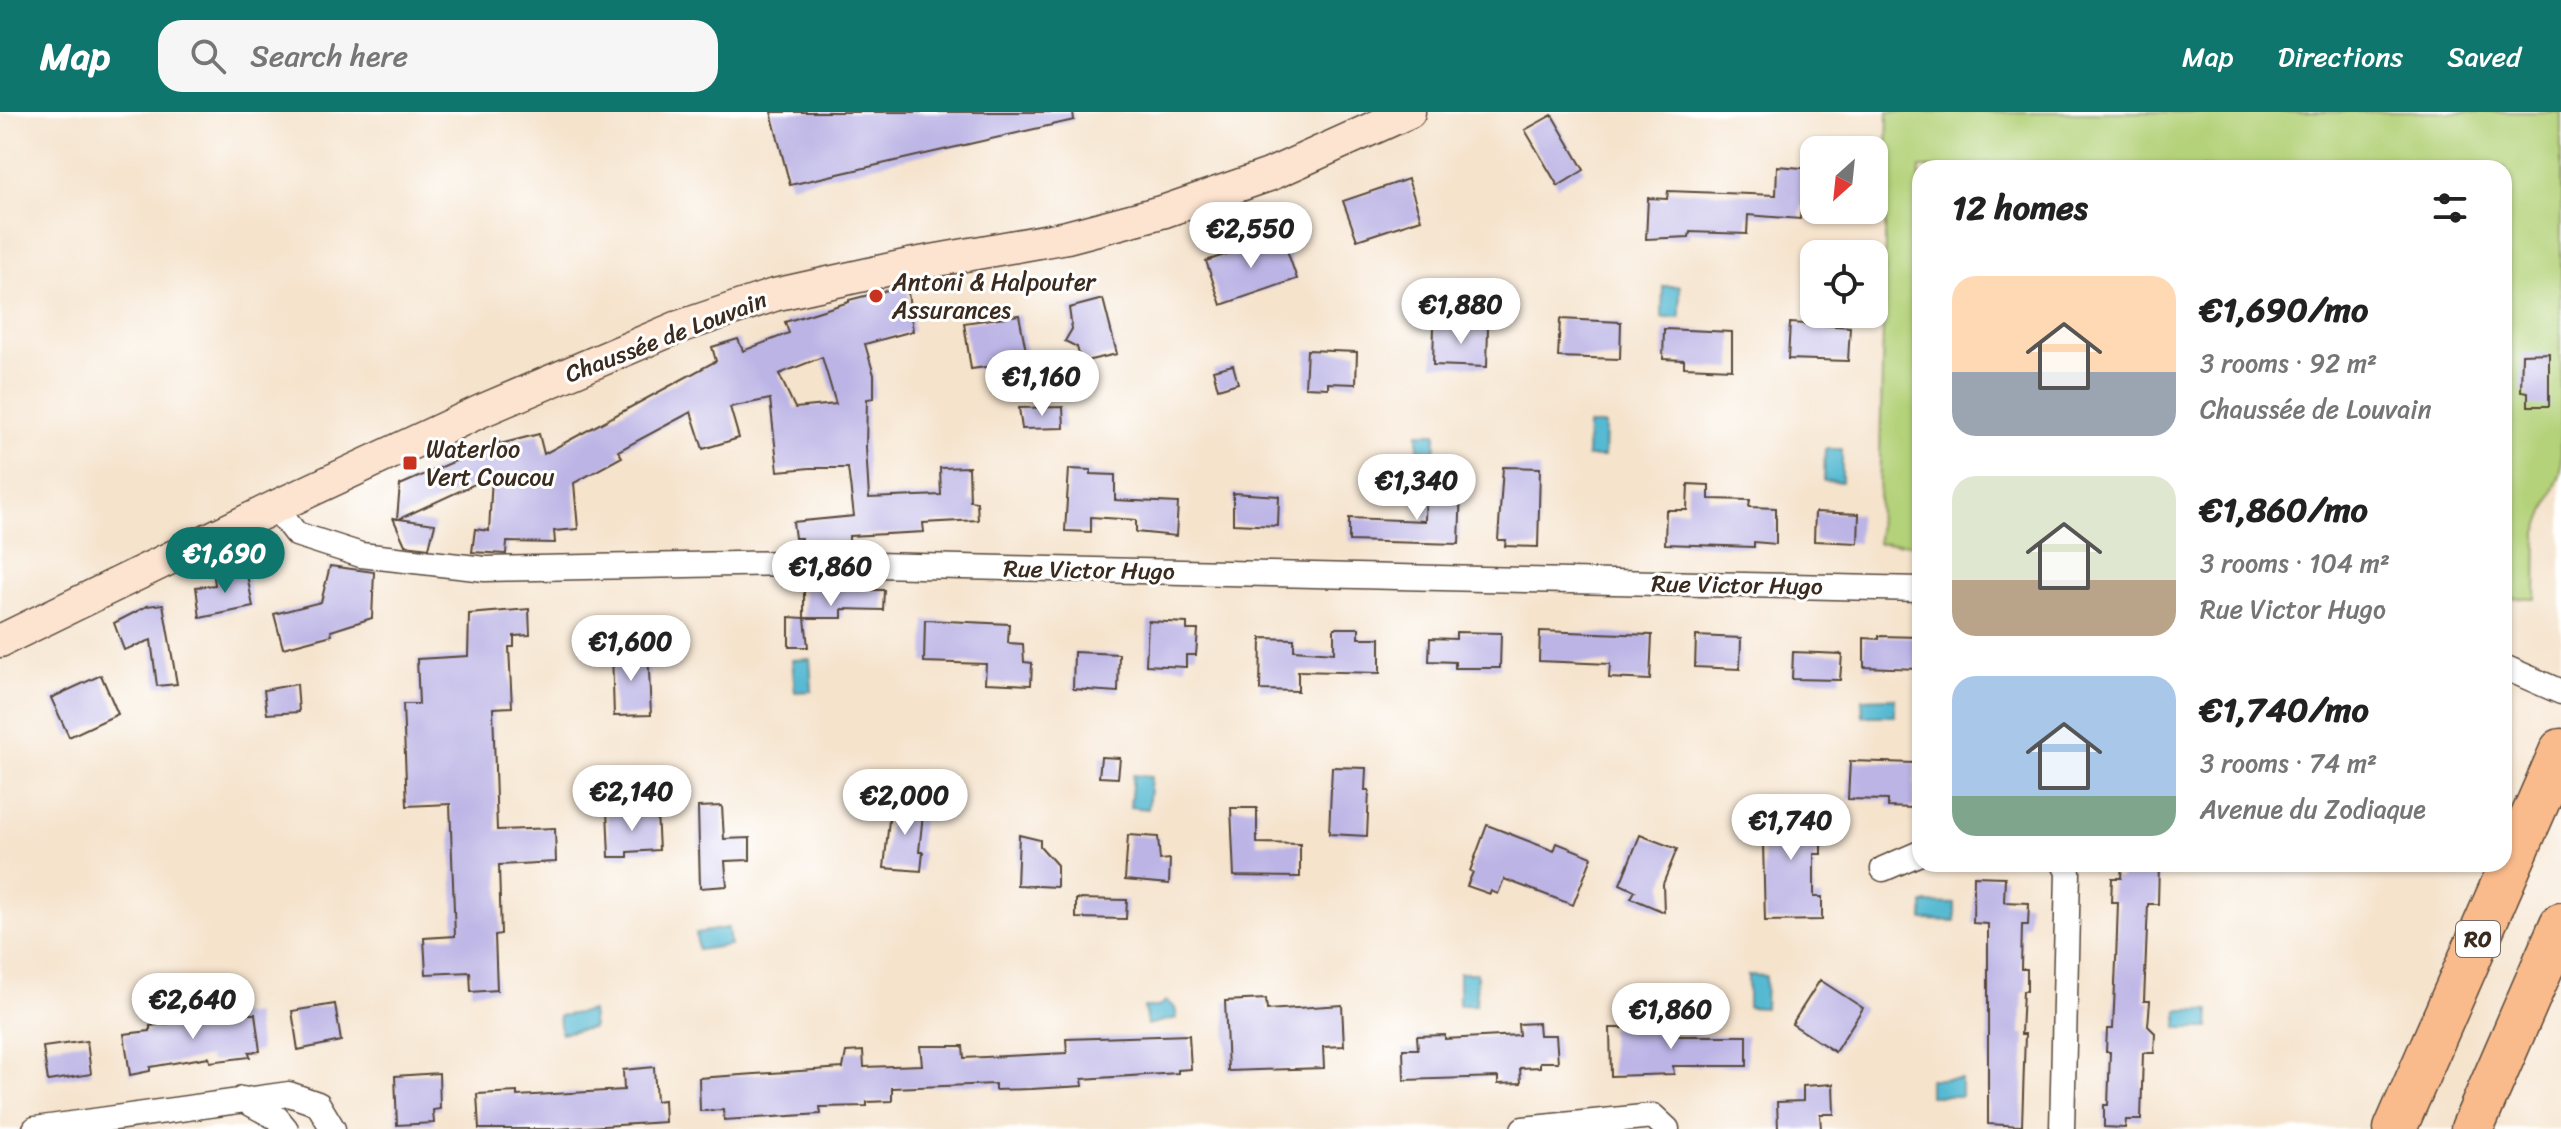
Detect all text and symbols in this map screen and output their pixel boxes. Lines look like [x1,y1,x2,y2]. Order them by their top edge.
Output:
search box [158,20,718,92]
text: Map [40,23,110,90]
text: Search here [250,29,408,83]
text: Map [2182,32,2234,81]
text: Directions [2278,32,2403,81]
text: Saved [2447,32,2521,81]
icon: search [186,34,230,78]
north arrow [1800,136,1888,224]
map controls [1800,136,1888,328]
text: 12 homes [1952,178,2088,238]
icon: filters [2428,186,2472,230]
pin: €2,550 [1186,202,1316,270]
text: €2,550 [1207,205,1295,251]
button: locate [1800,240,1888,328]
place label: Antoni & Halpouter Assurances [891,261,1098,331]
pin: €1,880 [1396,278,1526,346]
street label: Chaussée de Louvain [559,279,773,395]
text: €1,690/mo [2200,280,2368,340]
text: €1,880 [1419,281,1503,327]
marker: Antoni & Halpouter Assurances [867,287,885,305]
icon: home [2016,308,2112,404]
text: 3 rooms · 92 m² [2200,340,2377,386]
pin: €1,160 [977,350,1107,418]
text: €1,160 [1003,353,1081,399]
text: Chaussée de Louvain [2200,386,2432,432]
place label: Waterloo Vert Coucou [426,428,554,498]
marker: Waterloo Vert Coucou [401,454,419,472]
pin: €1,340 [1352,454,1482,522]
text: €1,340 [1376,457,1458,503]
text: €1,860/mo [2200,480,2368,540]
icon: home [2016,508,2112,604]
pin: €1,690 [160,527,290,595]
text: €1,690 [184,530,266,576]
pin: €1,860 [766,540,896,608]
text: 3 rooms · 104 m² [2200,540,2390,586]
text: €1,860 [790,543,872,589]
street label: Rue Victor Hugo [1003,548,1175,592]
street label: Rue Victor Hugo [1651,563,1823,607]
text: Rue Victor Hugo [2200,586,2386,632]
pin: €1,600 [566,615,696,683]
text: €1,600 [589,618,673,664]
text: €1,740/mo [2200,680,2369,740]
icon: home [2016,708,2112,804]
text: 3 rooms · 74 m² [2200,740,2377,786]
pin: €2,140 [567,765,697,833]
text: €2,140 [590,768,674,814]
pin: €2,000 [840,769,970,837]
text: €2,000 [861,772,949,818]
text: Avenue du Zodiaque [2200,786,2426,832]
pin: €1,740 [1726,794,1856,862]
text: €1,740 [1750,797,1832,843]
road number: R0 [2456,921,2500,957]
pin: €2,640 [128,973,258,1041]
text: €2,640 [150,976,236,1022]
pin: €1,860 [1606,983,1736,1051]
text: €1,860 [1630,986,1712,1032]

